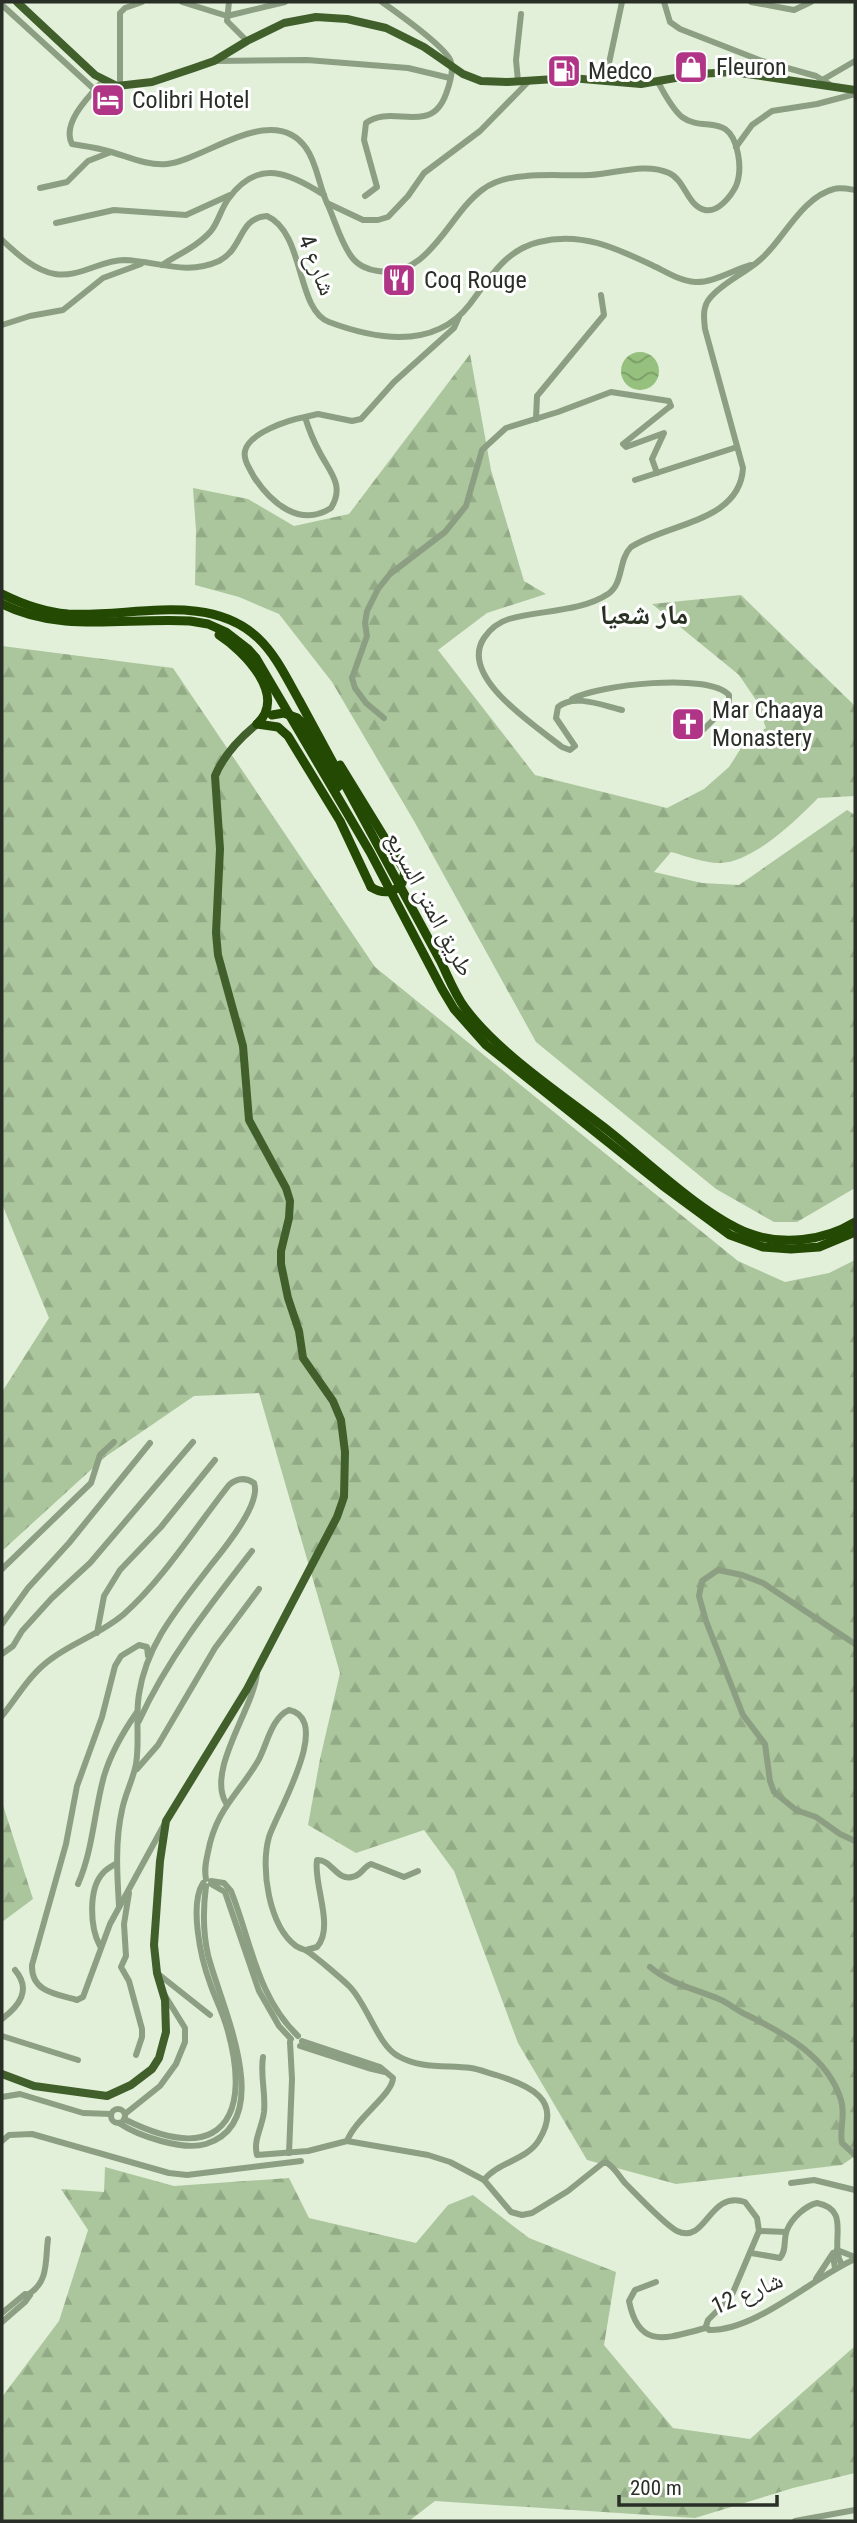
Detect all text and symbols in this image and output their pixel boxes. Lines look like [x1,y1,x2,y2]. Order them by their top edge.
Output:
shop icon: Fleuron [672,48,710,86]
fuel station icon: Medco [545,52,583,90]
place label: Fleuron [716,53,787,81]
place label: Medco [588,57,652,85]
hotel icon: Colibri Hotel [89,81,127,119]
place label: Colibri Hotel [132,86,250,114]
street label: شارع 4 [291,231,342,300]
restaurant icon: Coq Rouge [380,261,418,299]
place label: Coq Rouge [424,266,527,294]
district label: مار شعيا [600,598,688,631]
place label: Mar Chaaya Monastery [712,696,824,752]
church icon: Mar Chaaya Monastery [669,705,707,743]
street label: طريق المتن السريع [379,827,480,982]
street label: شارع 12 [707,2265,787,2321]
scale bar [619,2464,776,2508]
text: 200 m [630,2476,682,2500]

